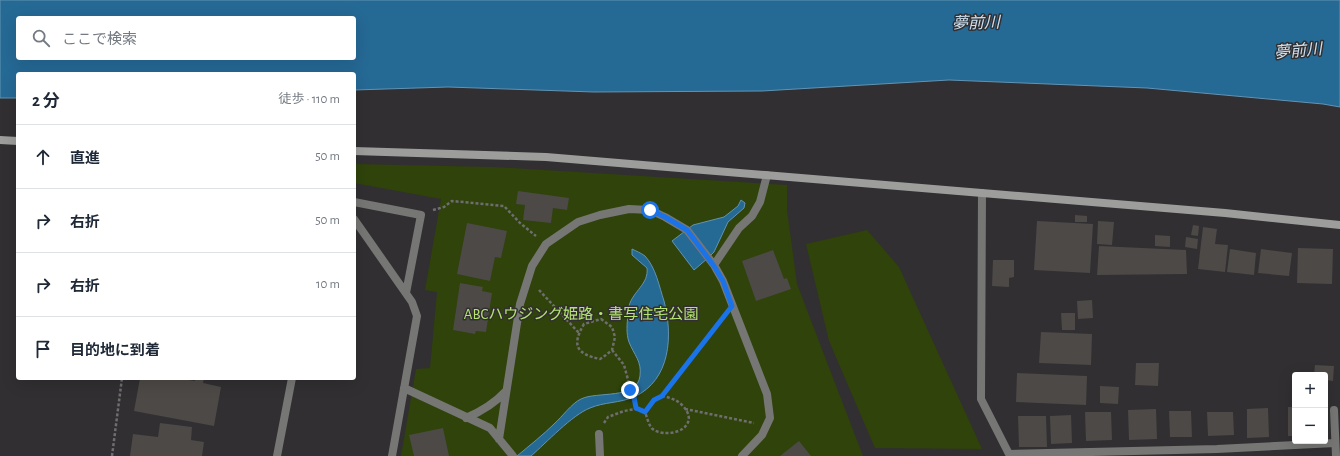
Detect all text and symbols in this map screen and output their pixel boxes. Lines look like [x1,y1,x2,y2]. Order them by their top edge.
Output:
water label: 夢前川 [952,14,1002,31]
search box [16,16,356,60]
icon: search [30,27,52,49]
text: ここで検索 [62,32,137,47]
water label: 夢前川 [1273,40,1325,61]
text: 2 分 [32,92,60,109]
text: 徒歩 · 110 m [278,93,340,106]
icon: ahead [32,146,54,168]
text: 50 m [315,150,340,163]
text: 直進 [70,151,100,166]
route start [641,201,659,219]
icon: right [32,210,54,232]
text: 50 m [315,214,340,227]
text: 右折 [70,215,100,230]
icon: right [32,274,54,296]
text: 10 m [316,278,340,291]
text: 右折 [70,279,100,294]
park label: ABCハウジング姫路・書写住宅公園 [464,306,698,322]
icon: arrive [32,338,54,360]
text: 目的地に到着 [70,343,160,358]
map controls [1292,372,1328,444]
button: + [1292,372,1328,408]
route end [621,381,639,399]
button: − [1292,408,1328,444]

